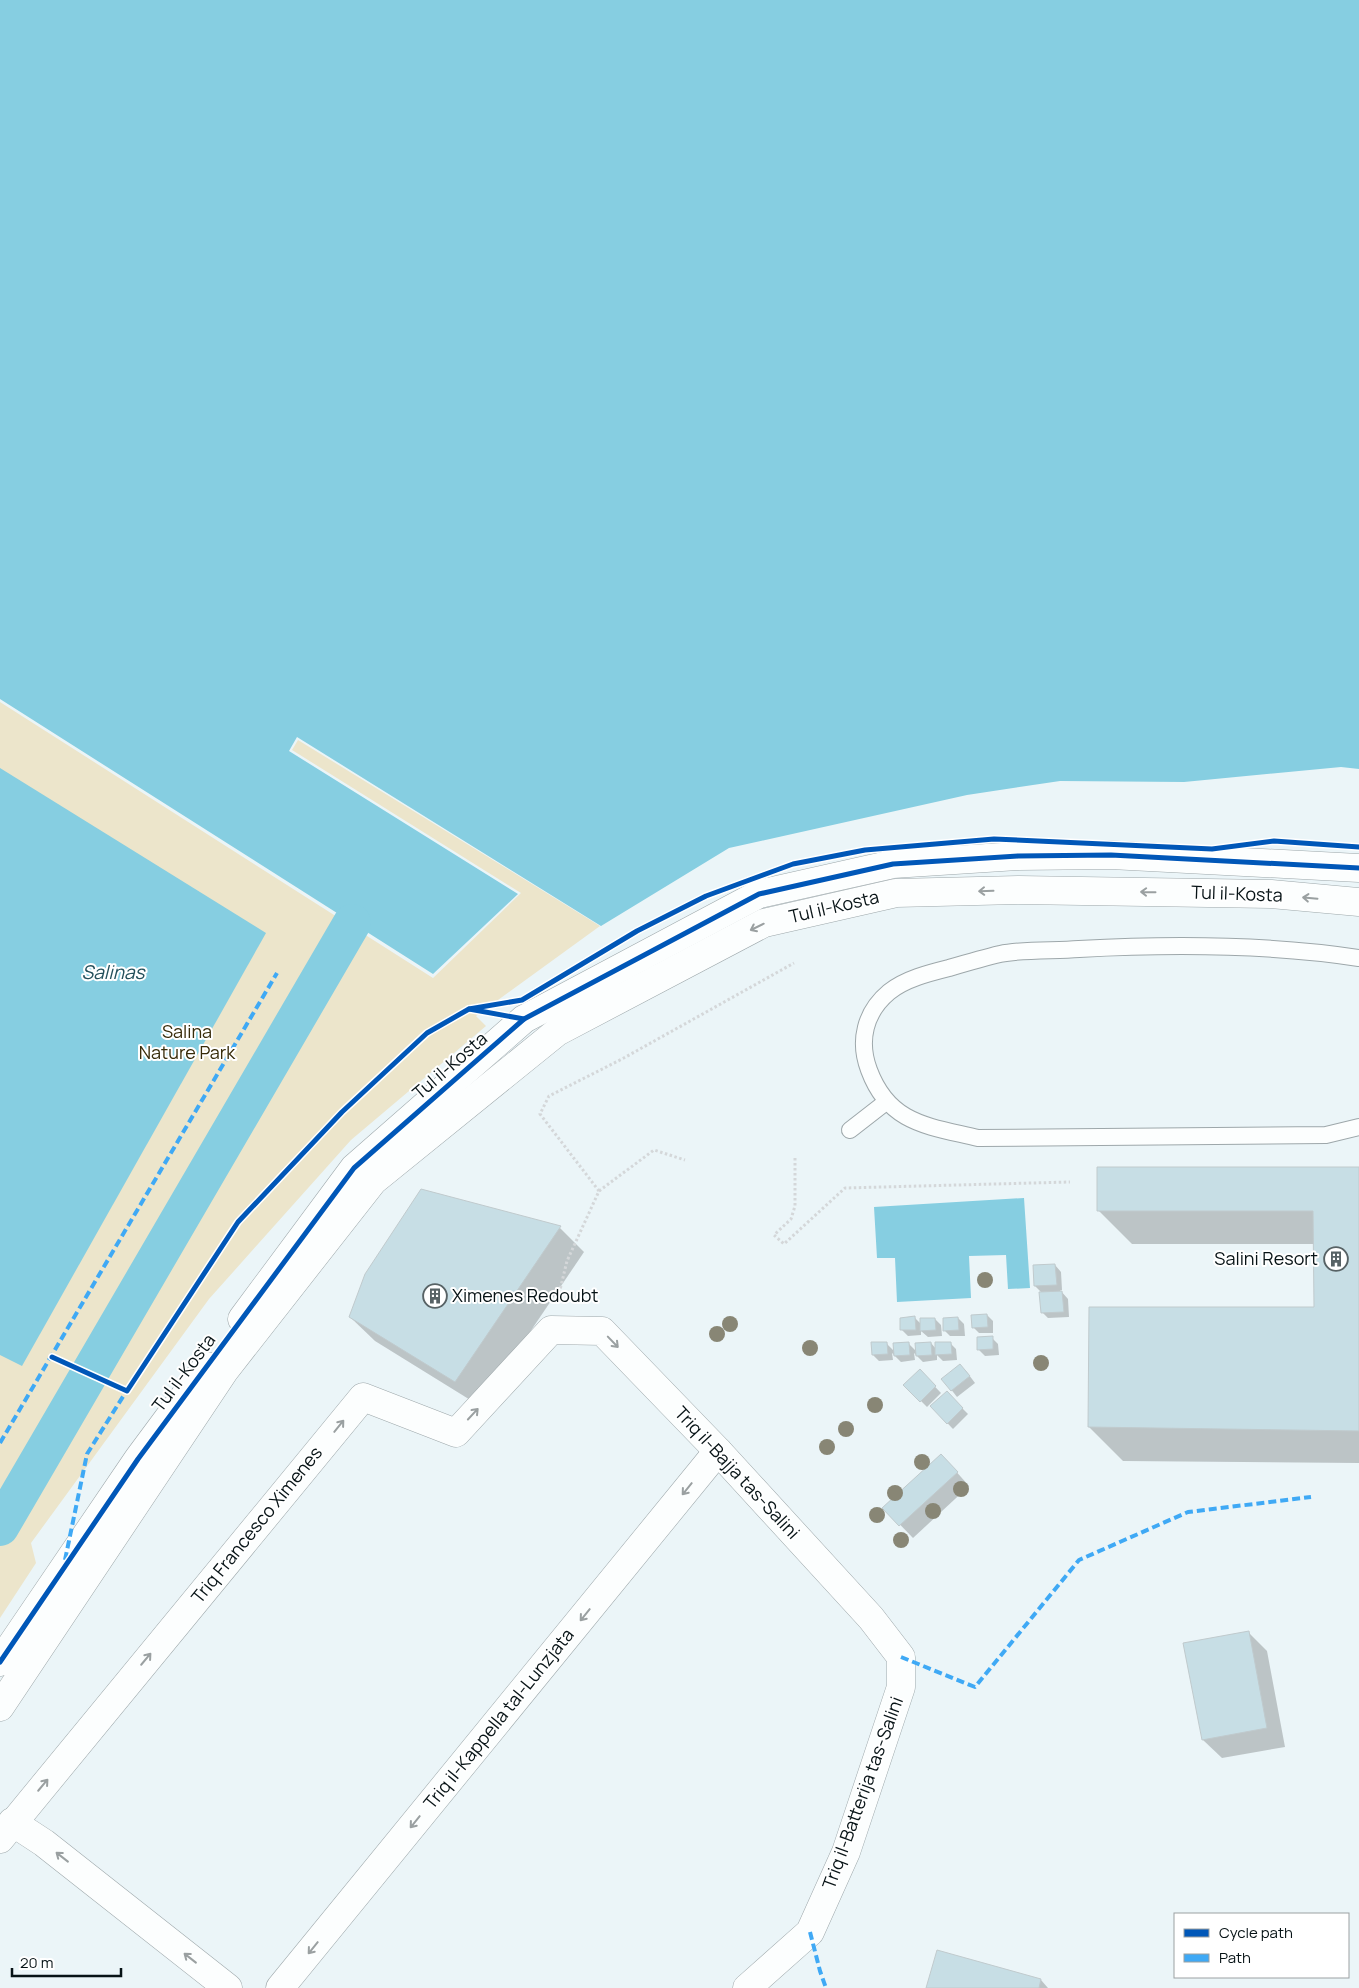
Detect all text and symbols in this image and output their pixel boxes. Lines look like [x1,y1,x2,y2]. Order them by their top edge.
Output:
street label: Tul il-Kosta [1191,879,1283,907]
street label: Tul il-Kosta [787,884,881,928]
one-way arrow [978,886,994,895]
one-way arrow [1140,887,1156,897]
one-way arrow [1303,893,1319,902]
one-way arrow [750,923,765,932]
water label: Salinas [82,959,146,985]
park label: Salina Nature Park [139,1019,236,1064]
street label: Tul il-Kosta [407,1026,492,1104]
place label: Salini Resort [1214,1246,1318,1270]
building icon: Salini Resort [1323,1246,1349,1272]
building icon: Ximenes Redoubt [422,1283,448,1309]
place label: Ximenes Redoubt [452,1283,599,1307]
street label: Tul il-Kosta [146,1329,220,1416]
one-way arrow [606,1336,619,1348]
street label: Triq il-Bajja tas-Salini [670,1401,806,1544]
one-way arrow [467,1408,479,1421]
one-way arrow [333,1420,344,1433]
street label: Triq Francesco Ximenes [185,1441,327,1608]
one-way arrow [682,1482,693,1495]
one-way arrow [579,1608,590,1621]
street label: Triq il-Kappella tal-Lunzjata [418,1623,579,1814]
one-way arrow [141,1653,152,1666]
street label: Triq il-Batterija tas-Salini [816,1693,908,1892]
one-way arrow [38,1779,49,1792]
one-way arrow [410,1815,421,1828]
one-way arrow [56,1852,69,1863]
legend [1174,1913,1349,1978]
text: Cycle path [1219,1922,1293,1943]
one-way arrow [307,1941,318,1954]
scale bar [12,1946,121,1978]
text: Path [1219,1947,1251,1968]
text: 20 m [20,1952,53,1973]
one-way arrow [184,1952,197,1963]

